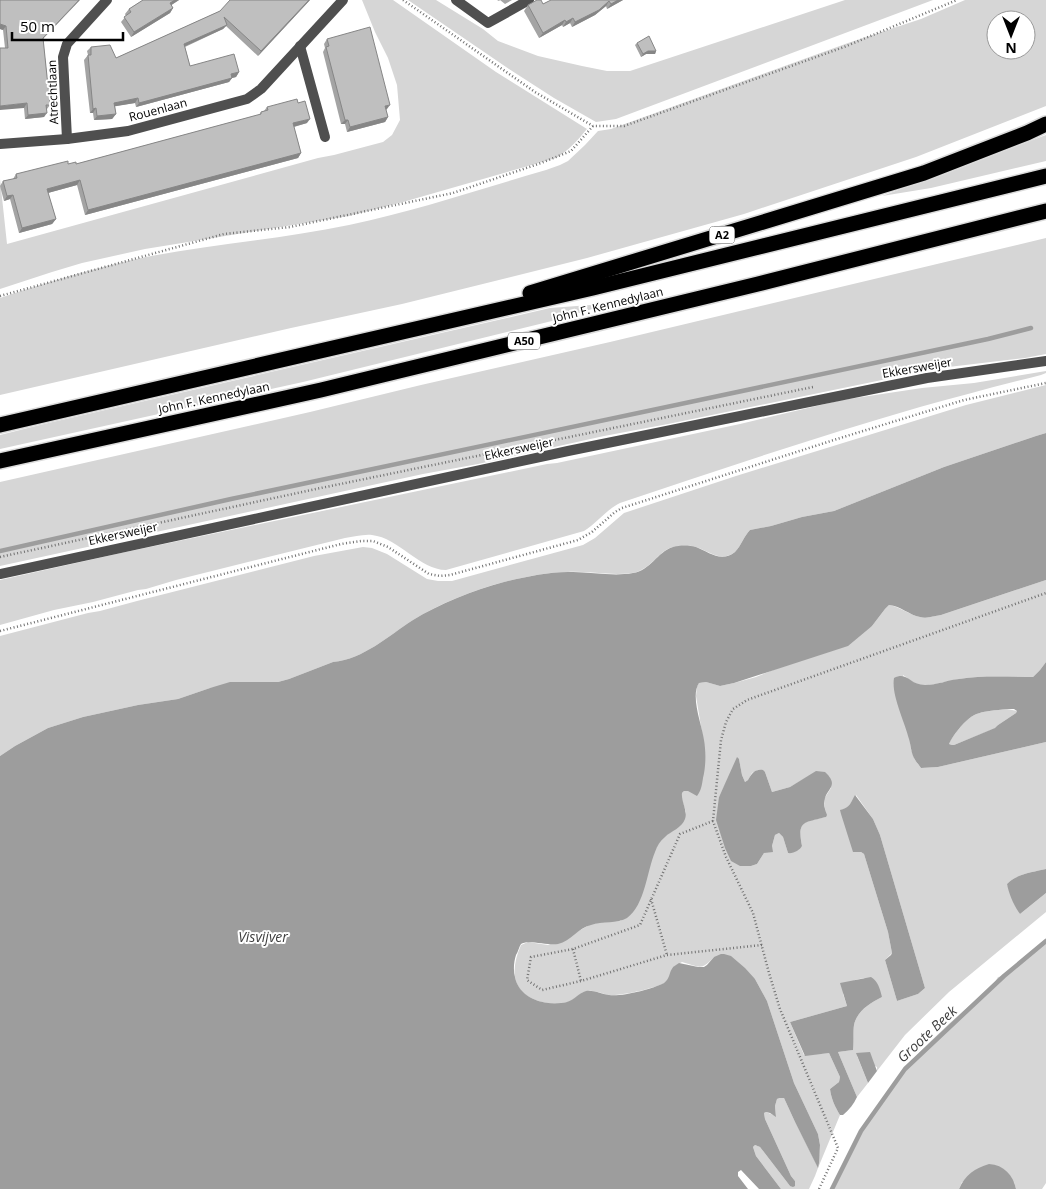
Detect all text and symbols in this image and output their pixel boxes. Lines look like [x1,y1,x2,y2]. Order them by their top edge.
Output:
scale bar [12,10,124,42]
north arrow [986,10,1036,60]
text: 50 m [20,16,55,36]
text: N [1005,39,1017,58]
street label: Atrechtlaan [43,59,62,125]
street label: Rouenlaan [127,94,189,125]
road number: A2 [710,226,734,244]
street label: John F. Kennedylaan [550,283,665,327]
road number: A50 [508,332,540,350]
street label: Ekkersweijer [881,353,953,382]
street label: John F. Kennedylaan [156,377,271,418]
street label: Ekkersweijer [483,433,555,464]
street label: Ekkersweijer [87,518,159,549]
water label: Visvijver [238,927,288,946]
water label: Groote Beek [893,1000,961,1066]

